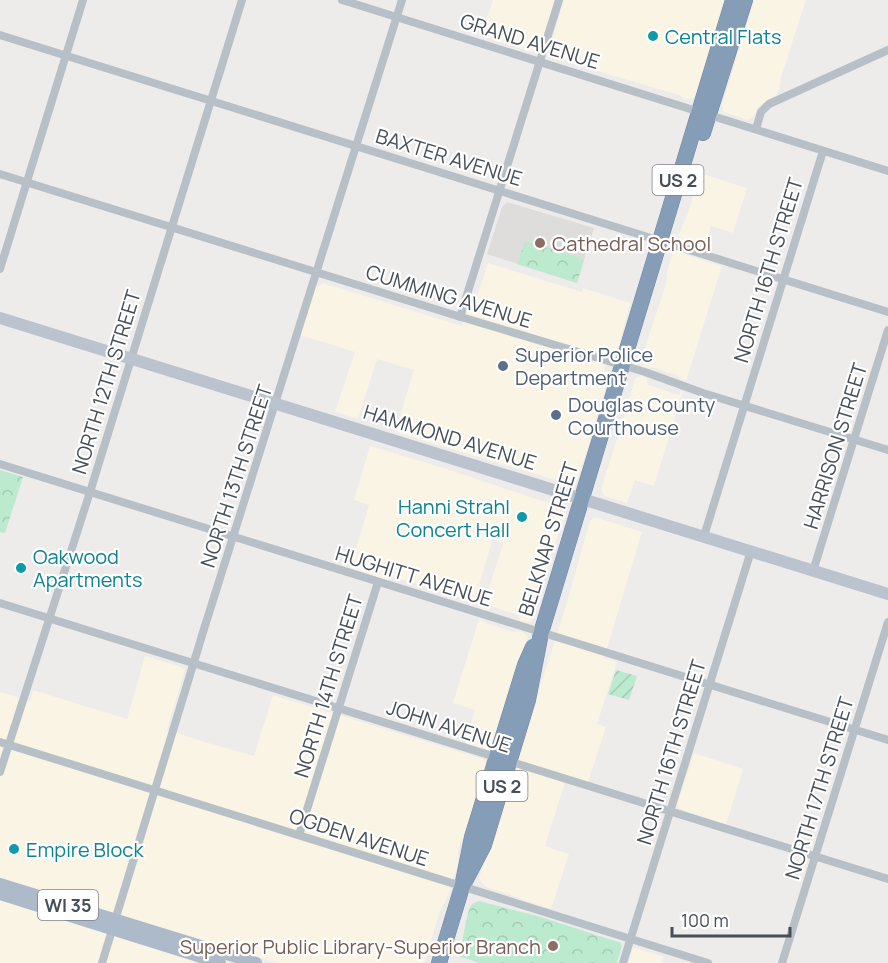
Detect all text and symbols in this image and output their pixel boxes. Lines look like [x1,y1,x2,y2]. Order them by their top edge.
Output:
street label: GRAND AVENUE [457,7,603,75]
place label: Central Flats [665,23,782,50]
marker: Central Flats [646,29,660,43]
street label: BAXTER AVENUE [373,122,525,192]
road number: US 2 [652,165,704,195]
street label: NORTH 16TH STREET [727,174,809,366]
place label: Cathedral School [552,230,711,257]
marker: Cathedral School [533,236,547,250]
street label: CUMMING AVENUE [363,258,535,334]
street label: NORTH 12TH STREET [65,287,147,477]
place label: Superior Police Department [515,341,653,391]
marker: Superior Police Department [496,359,510,373]
street label: HARRISON STREET [797,360,873,532]
street label: NORTH 13TH STREET [194,381,278,571]
place label: Douglas County Courthouse [568,391,716,441]
street label: HAMMOND AVENUE [360,398,540,476]
marker: Douglas County Courthouse [549,408,563,422]
street label: BELKNAP STREET [512,459,584,619]
place label: Hanni Strahl Concert Hall [396,493,510,543]
marker: Hanni Strahl Concert Hall [515,510,529,524]
street label: HUGHITT AVENUE [332,539,496,613]
place label: Oakwood Apartments [33,543,143,593]
marker: Oakwood Apartments [14,561,28,575]
street label: NORTH 14TH STREET [287,591,369,781]
street label: NORTH 16TH STREET [630,656,712,848]
street label: JOHN AVENUE [383,693,515,759]
street label: NORTH 17TH STREET [778,693,860,883]
road number: US 2 [476,771,528,801]
street label: OGDEN AVENUE [286,802,432,872]
place label: Empire Block [26,836,144,863]
marker: Empire Block [7,842,21,856]
road number: WI 35 [38,890,98,920]
scale bar [672,900,790,938]
text: 100 m [681,908,729,932]
place label: Superior Public Library-Superior Branch [180,933,541,960]
marker: Superior Public Library-Superior Branch [546,939,560,953]

